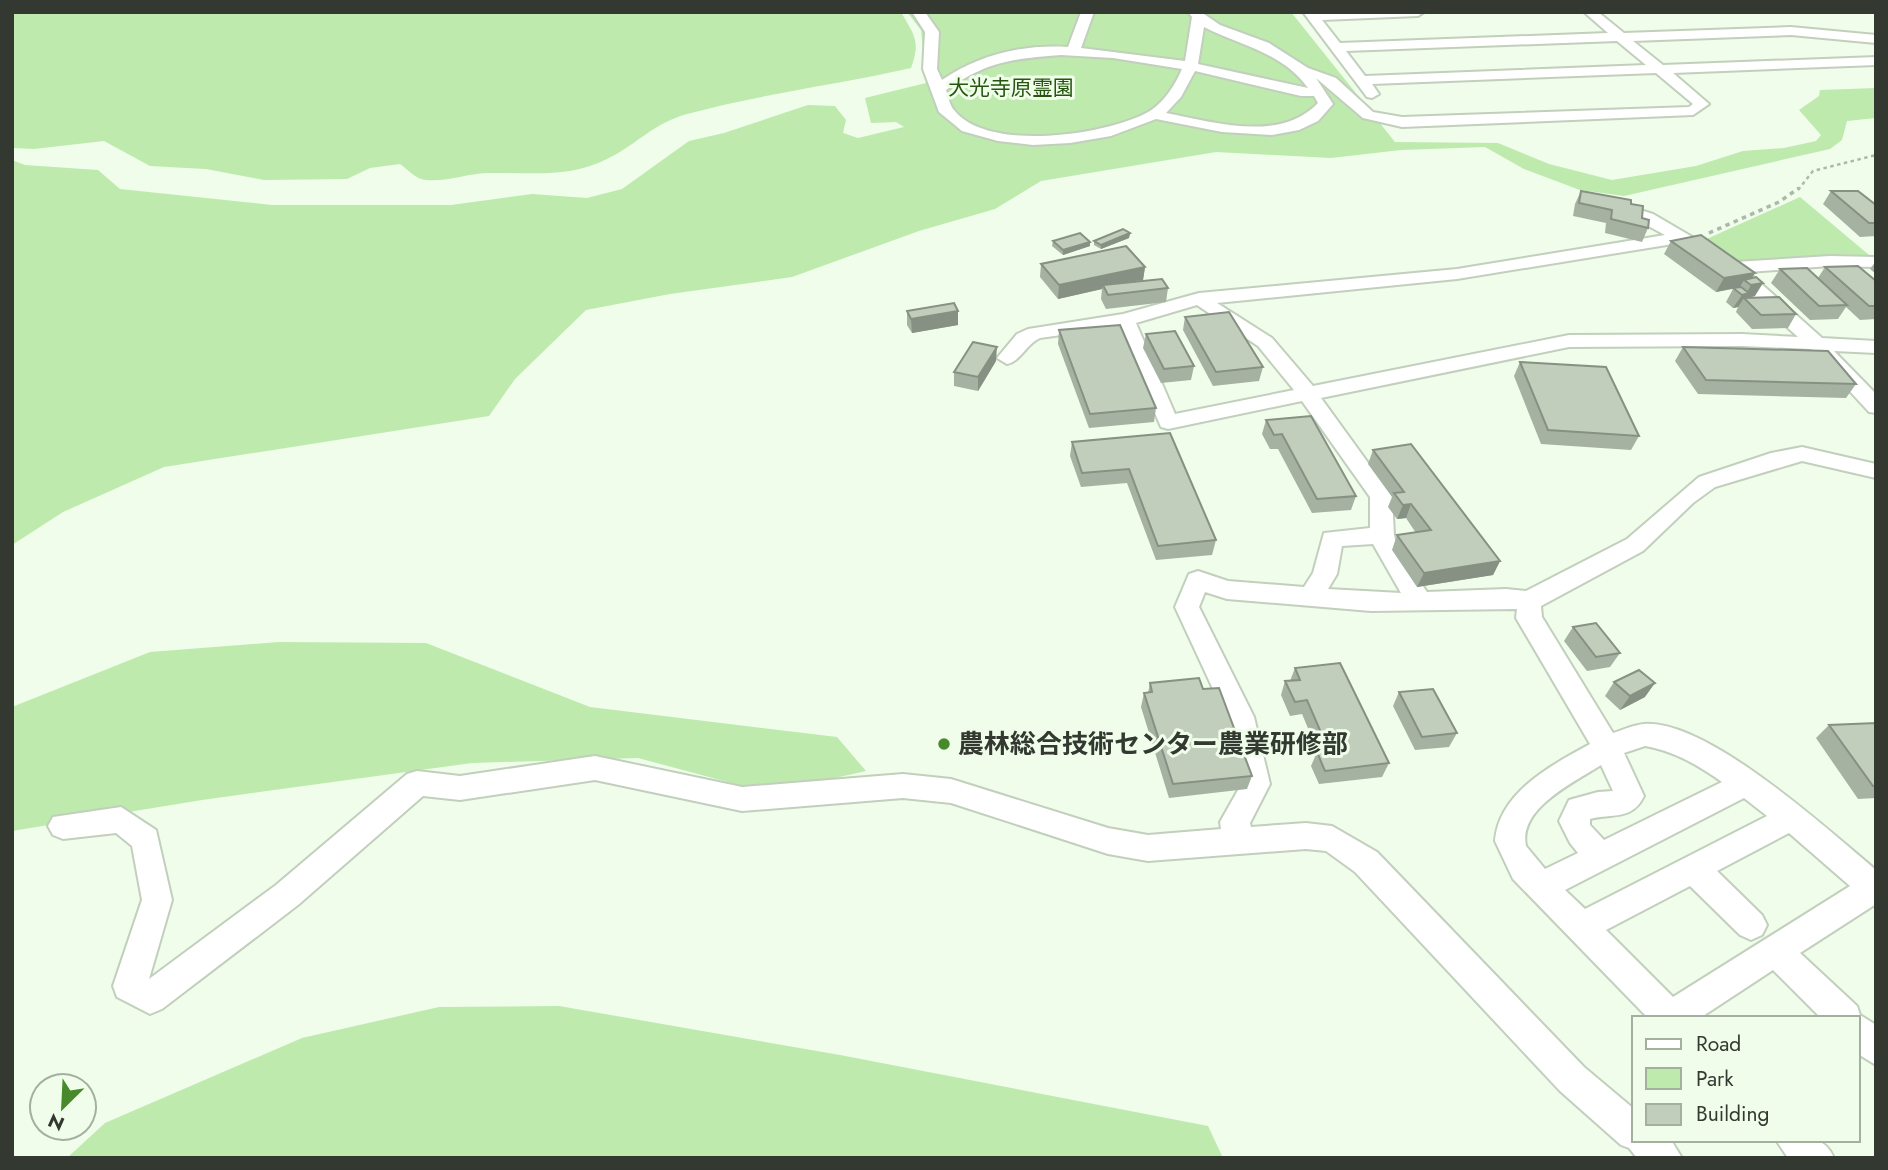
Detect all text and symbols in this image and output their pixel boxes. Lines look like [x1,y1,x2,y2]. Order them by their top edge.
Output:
park label: 大光寺原霊園 [948,73,1074,103]
place label: 農林総合技術センター農業研修部 [958,725,1348,763]
marker: 農林総合技術センター農業研修部 [936,736,952,752]
legend [1632,1016,1860,1142]
text: Road [1696,1029,1741,1059]
text: Park [1696,1064,1734,1094]
north arrow [28,1072,98,1142]
text: Building [1696,1099,1769,1129]
text: N [44,1107,69,1137]

